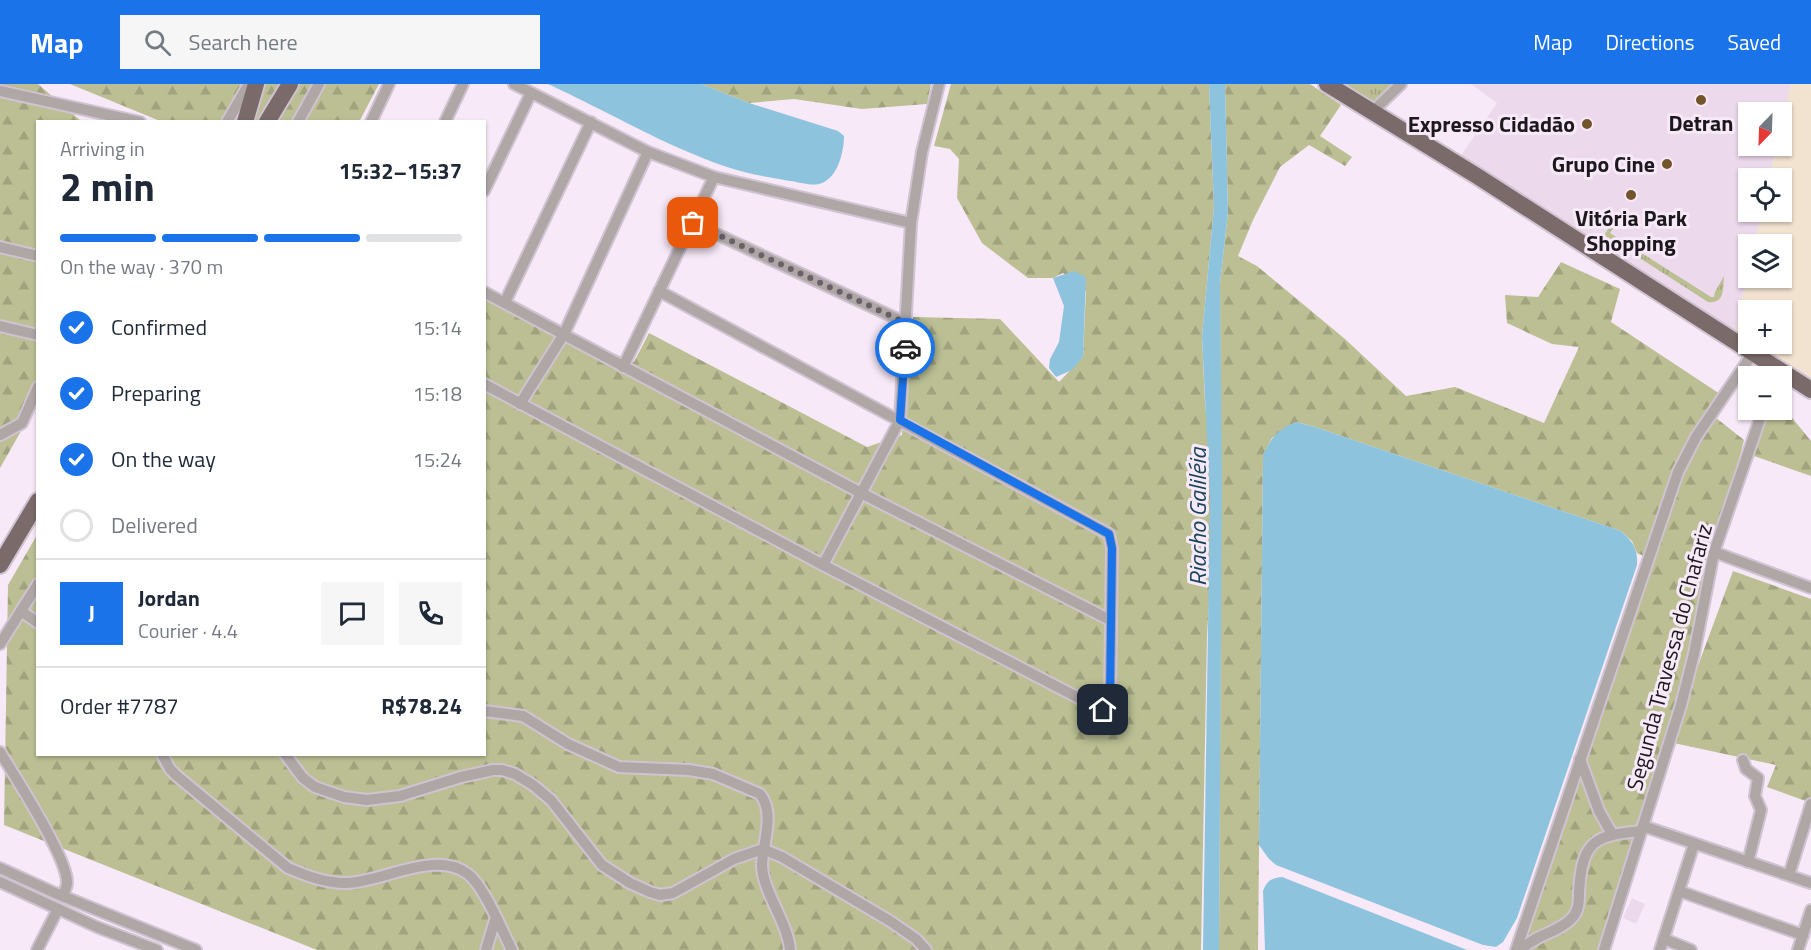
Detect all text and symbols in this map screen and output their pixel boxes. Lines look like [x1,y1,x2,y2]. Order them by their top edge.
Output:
search box [120,15,540,69]
text: Map [30,21,84,64]
text: Search here [189,25,298,59]
icon: search [141,26,174,59]
text: Map [1533,26,1573,58]
text: Directions [1606,26,1695,58]
text: Saved [1728,26,1781,58]
marker: Detran [1694,93,1708,107]
north arrow [1738,102,1792,156]
map controls [1738,102,1792,420]
place label: Detran [1669,106,1733,140]
place label: Expresso Cidadão [1408,107,1575,141]
marker: Expresso Cidadão [1580,117,1594,131]
text: Arriving in [60,133,145,164]
place label: Grupo Cine [1552,147,1655,181]
text: 15:32–15:37 [339,154,462,188]
text: 2 min [60,157,155,216]
marker: Grupo Cine [1660,157,1674,171]
button: locate [1738,168,1792,222]
marker: Vitória Park Shopping [1624,188,1638,202]
pin [667,197,718,248]
place label: Vitória Park Shopping [1575,201,1688,260]
icon: bag [676,206,709,239]
button: layers [1738,234,1792,288]
text: On the way · 370 m [60,251,223,282]
button: + [1738,300,1792,354]
text: Confirmed [111,310,207,344]
icon: check [60,311,93,344]
text: 15:14 [413,312,462,343]
courier [875,318,935,378]
icon: car [889,332,922,365]
button: − [1738,366,1792,420]
text: Preparing [111,376,201,410]
icon: check [60,377,93,410]
text: 15:18 [413,378,462,409]
text: On the way [111,442,216,476]
icon: check [60,443,93,476]
text: 15:24 [413,444,462,475]
water label: Riacho Galiléia [1179,446,1215,586]
text: Delivered [111,508,198,542]
street label: Segunda Travessa do Chafariz [1617,520,1721,794]
text: Jordan [138,581,200,615]
button: chat [321,582,384,645]
button: phone [399,582,462,645]
text: J [88,596,95,630]
text: Courier · 4.4 [138,615,238,646]
pin [1077,684,1128,735]
text: Order #7787 [60,689,179,723]
text: R$78.24 [381,689,462,723]
icon: home [1086,693,1119,726]

